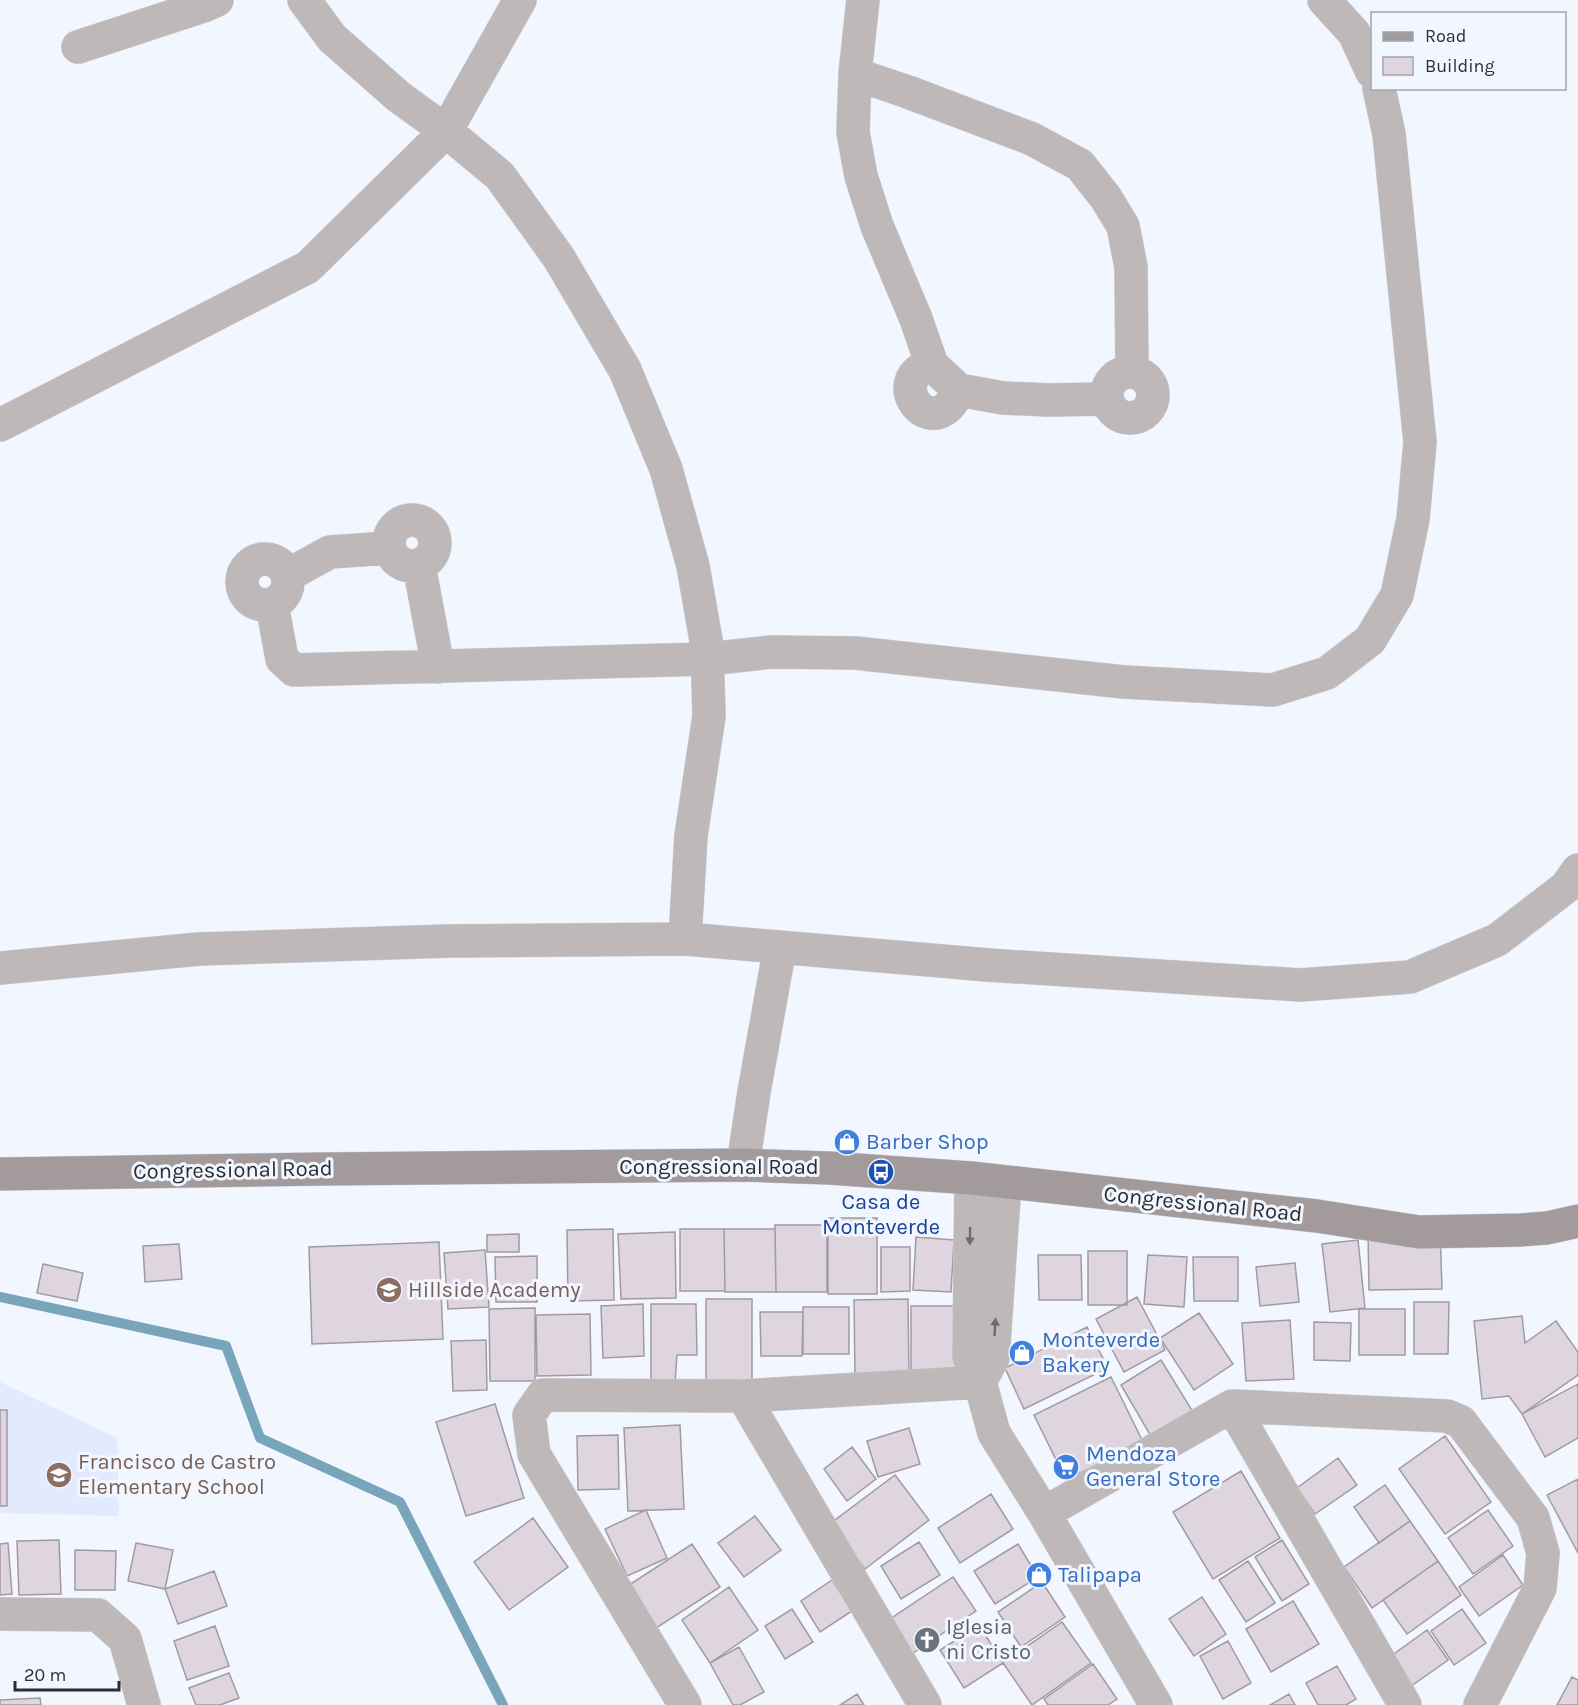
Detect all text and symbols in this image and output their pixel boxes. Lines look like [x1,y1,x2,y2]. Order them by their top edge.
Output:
legend [1371,12,1566,90]
text: Road [1425,25,1466,47]
text: Building [1425,55,1495,77]
shop icon: Barber Shop [832,1127,862,1157]
place label: Barber Shop [866,1129,989,1155]
street label: Congressional Road [619,1154,819,1180]
street label: Congressional Road [133,1155,333,1185]
bus stop icon: Casa de Monteverde [866,1157,896,1187]
street label: Congressional Road [1102,1181,1304,1227]
place label: Casa de Monteverde [822,1189,940,1240]
one-way arrow [965,1227,974,1246]
school or university icon: Hillside Academy [374,1275,404,1305]
place label: Hillside Academy [408,1277,581,1303]
one-way arrow [990,1317,1000,1336]
place label: Monteverde Bakery [1042,1327,1160,1378]
shop icon: Monteverde Bakery [1007,1338,1037,1368]
place label: Mendoza General Store [1086,1441,1220,1492]
place label: Francisco de Castro Elementary School [78,1449,276,1500]
supermarket icon: Mendoza General Store [1051,1452,1081,1482]
school or university icon: Francisco de Castro Elementary School [44,1460,74,1490]
shop icon: Talipapa [1024,1560,1054,1590]
place label: Talipapa [1058,1562,1142,1588]
place label: Iglesia ni Cristo [946,1614,1031,1665]
church icon: Iglesia ni Cristo [912,1625,942,1655]
scale bar [15,1654,118,1692]
text: 20 m [24,1664,66,1686]

